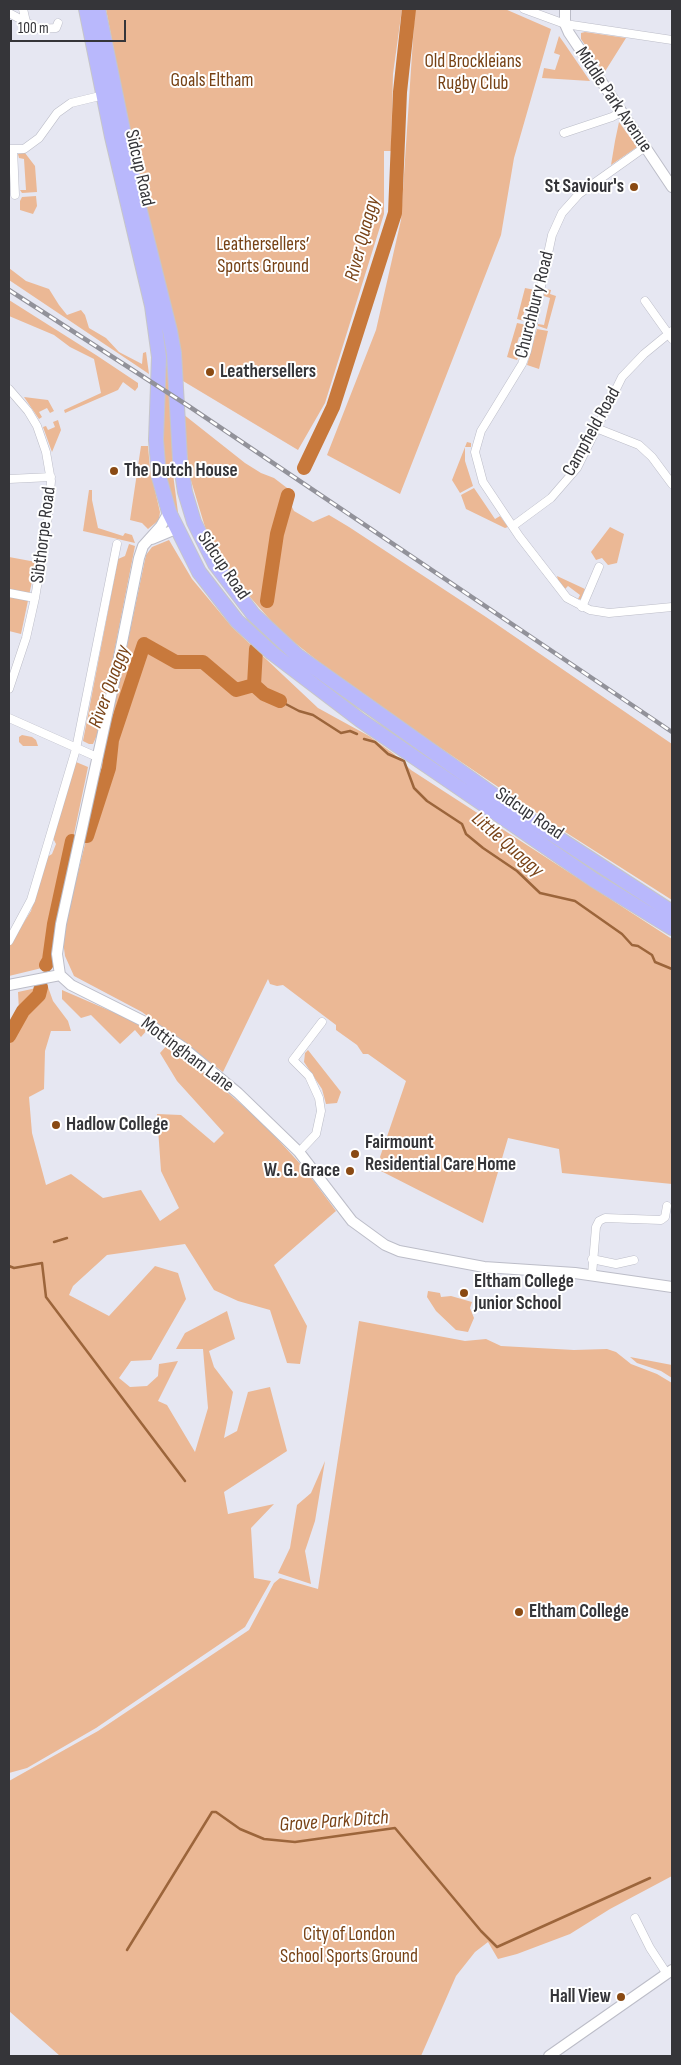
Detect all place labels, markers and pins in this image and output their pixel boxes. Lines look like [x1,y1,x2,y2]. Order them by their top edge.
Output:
place label: St Saviour's [545,176,624,198]
marker: St Saviour's [628,181,640,193]
place label: Leathersellers [220,361,316,383]
marker: Leathersellers [204,366,216,378]
place label: The Dutch House [124,460,238,482]
marker: The Dutch House [108,465,120,477]
place label: Hadlow College [66,1114,168,1136]
marker: Hadlow College [50,1119,62,1131]
place label: Fairmount Residential Care Home [365,1132,516,1176]
marker: Fairmount Residential Care Home [349,1148,361,1160]
place label: W. G. Grace [264,1160,340,1182]
marker: W. G. Grace [344,1165,356,1177]
place label: Eltham College Junior School [474,1271,574,1315]
marker: Eltham College Junior School [458,1287,470,1299]
place label: Eltham College [529,1601,629,1623]
marker: Eltham College [513,1606,525,1618]
place label: Hall View [550,1986,611,2008]
marker: Hall View [615,1991,627,2003]

